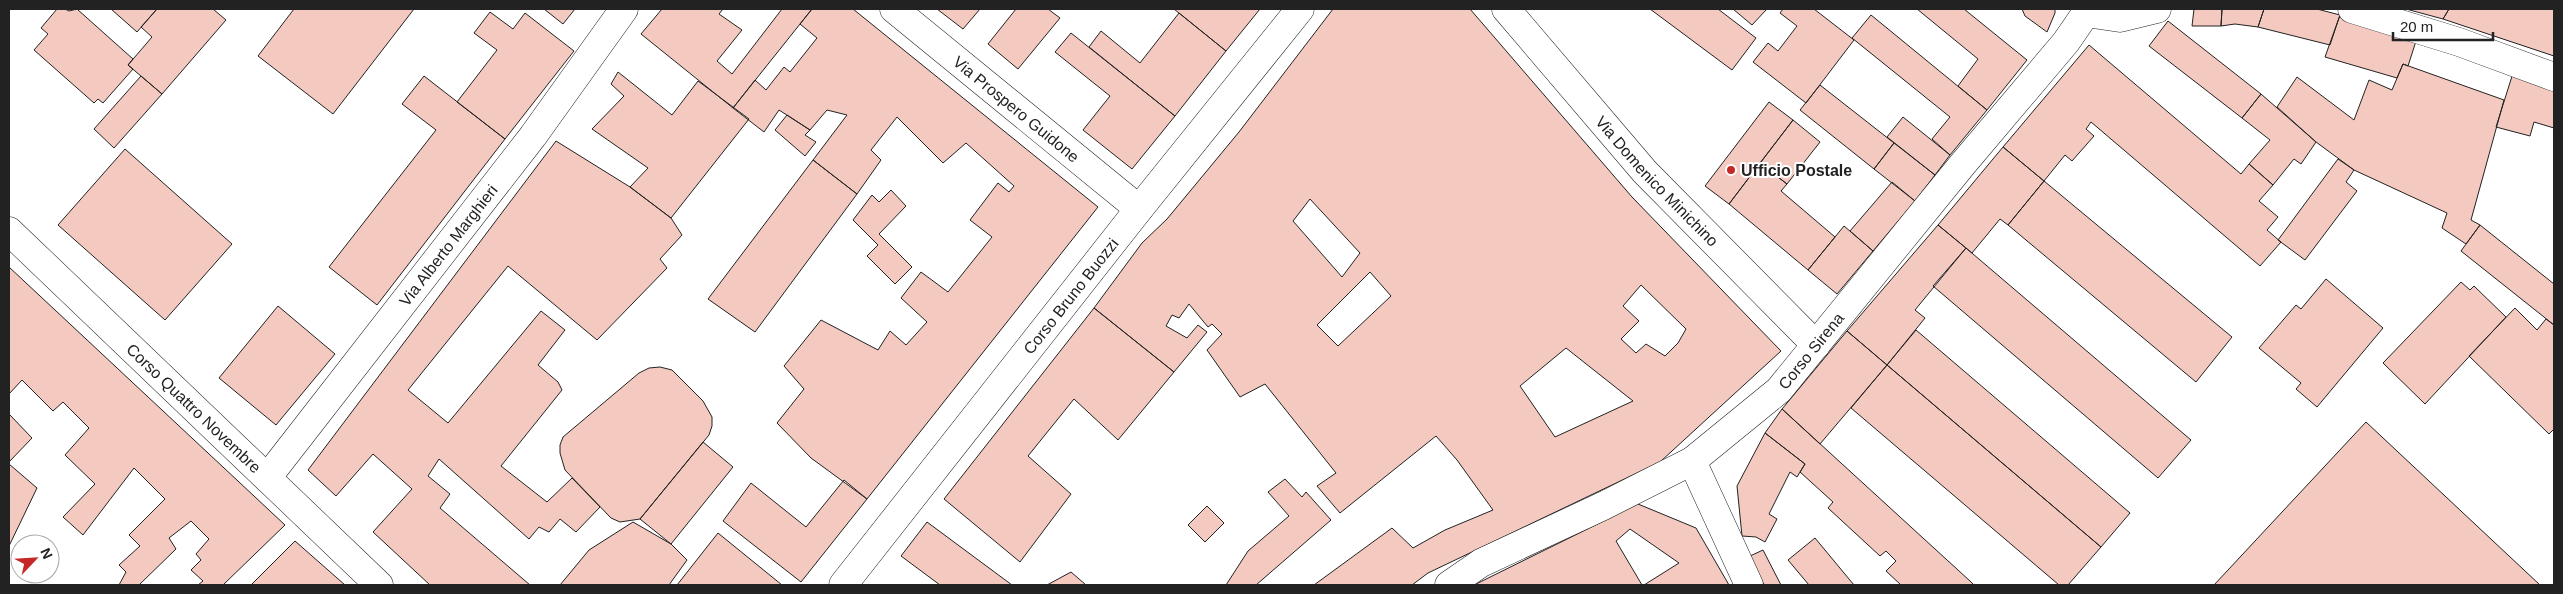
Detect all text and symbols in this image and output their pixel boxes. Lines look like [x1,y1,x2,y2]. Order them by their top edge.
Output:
scale bar [2393,10,2493,42]
text: 20 m [2400,18,2433,35]
street label: Via Prospero Guidone [950,53,1082,166]
street label: Via Domenico Minichino [1592,113,1721,250]
place label: Ufficio Postale [1741,162,1852,179]
marker: Ufficio Postale [1725,164,1737,176]
street label: Via Alberto Marghieri [396,182,501,309]
street label: Corso Bruno Buozzi [1020,235,1122,357]
street label: Corso Sirena [1775,309,1847,393]
street label: Corso Quattro Novembre [123,340,264,476]
north arrow [10,534,60,584]
text: N [37,546,56,561]

